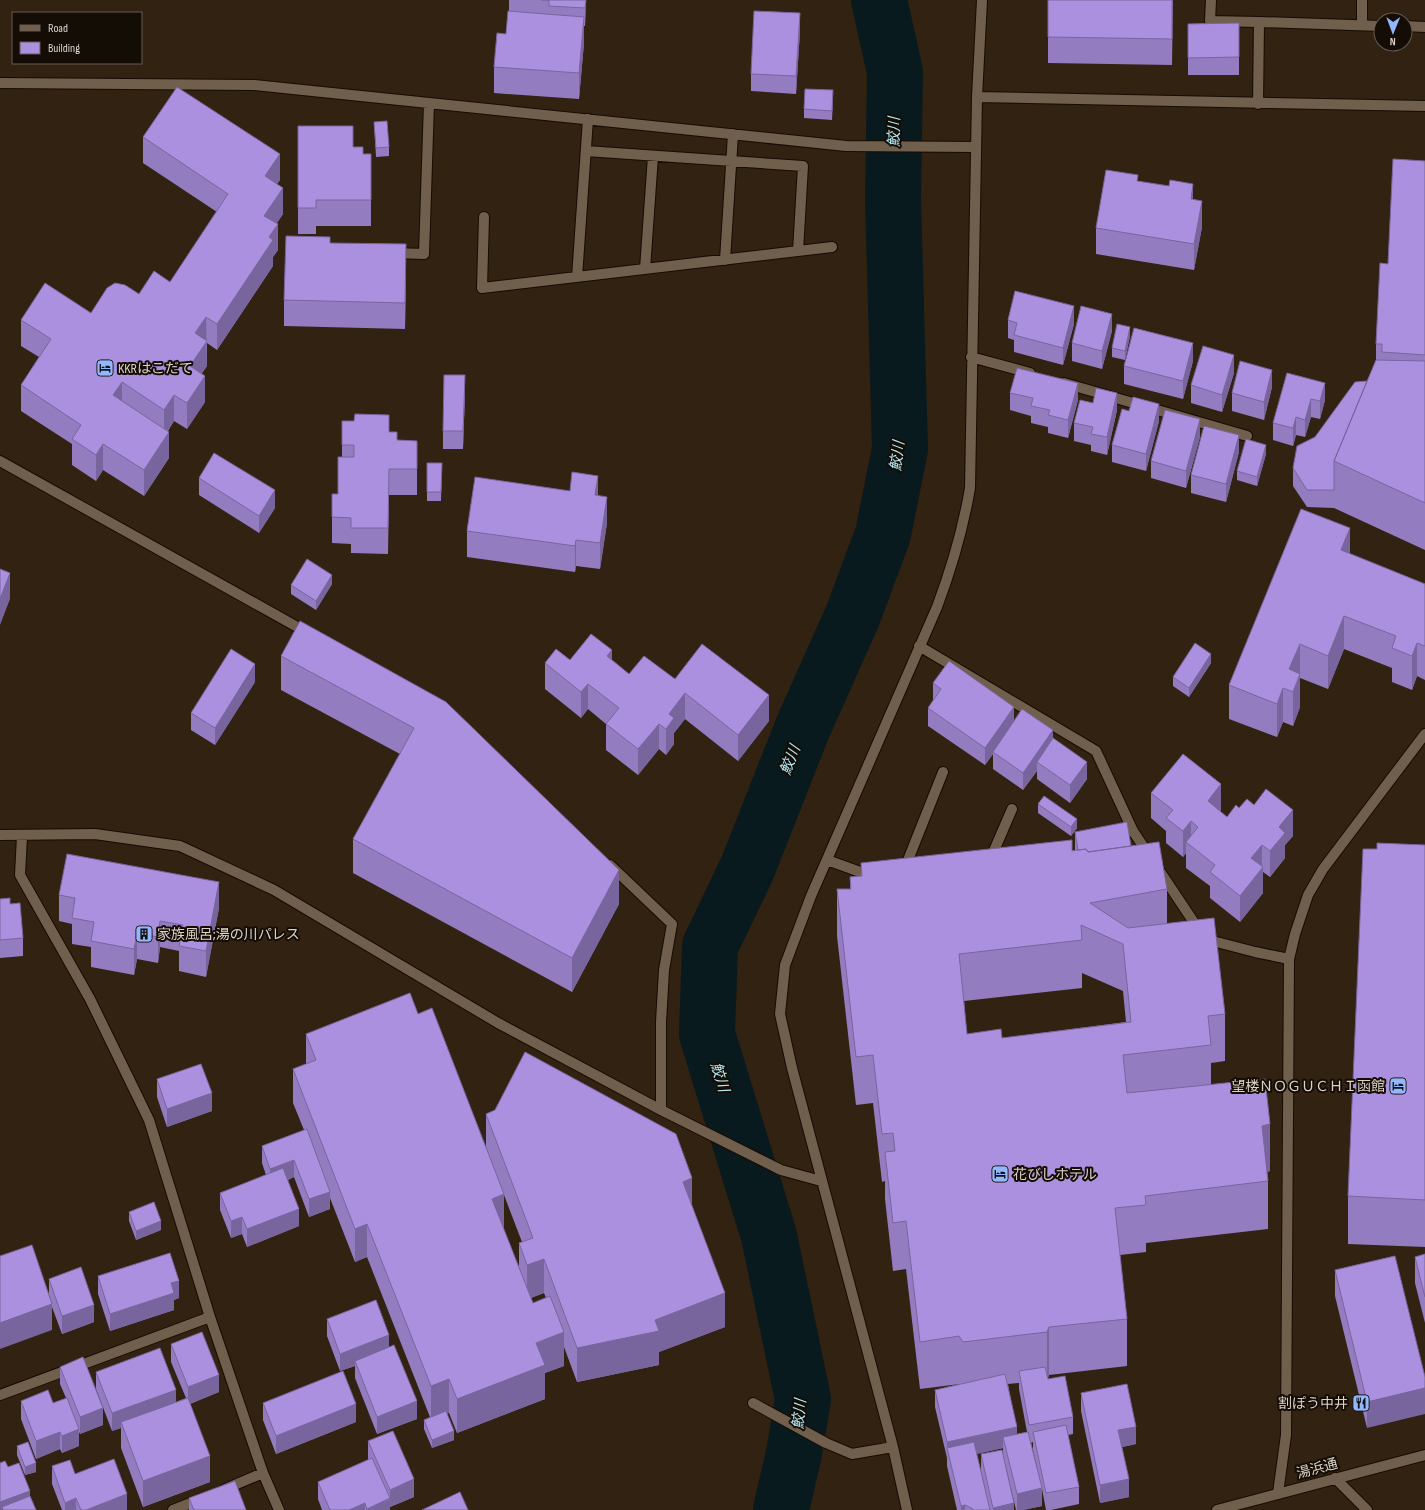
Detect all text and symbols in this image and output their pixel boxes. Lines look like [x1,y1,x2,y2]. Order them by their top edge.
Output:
legend [12,12,142,64]
north arrow [1373,12,1413,52]
text: Road [48,21,68,36]
text: N [1390,35,1396,48]
text: Building [48,41,80,56]
water label: 鮫川 [885,115,904,147]
hotel icon: KKRはこだて [95,358,115,378]
place label: KKRはこだて [118,360,193,377]
water label: 鮫川 [886,438,909,472]
water label: 鮫川 [776,741,805,778]
building icon: 家族風呂;湯の川パレス [134,924,154,944]
place label: 家族風呂;湯の川パレス [157,926,300,943]
water label: 鮫川 [706,1060,734,1096]
hotel icon: 望楼ＮＯＧＵＣＨＩ函館 [1388,1076,1408,1096]
place label: 望楼ＮＯＧＵＣＨＩ函館 [1231,1078,1385,1095]
hotel icon: 花びしホテル [990,1164,1010,1184]
place label: 花びしホテル [1013,1166,1097,1183]
restaurant icon: 割ぽう中井 [1351,1393,1371,1413]
place label: 割ぽう中井 [1278,1395,1348,1412]
water label: 鮫川 [788,1396,811,1430]
street label: 湯浜通 [1295,1455,1340,1482]

